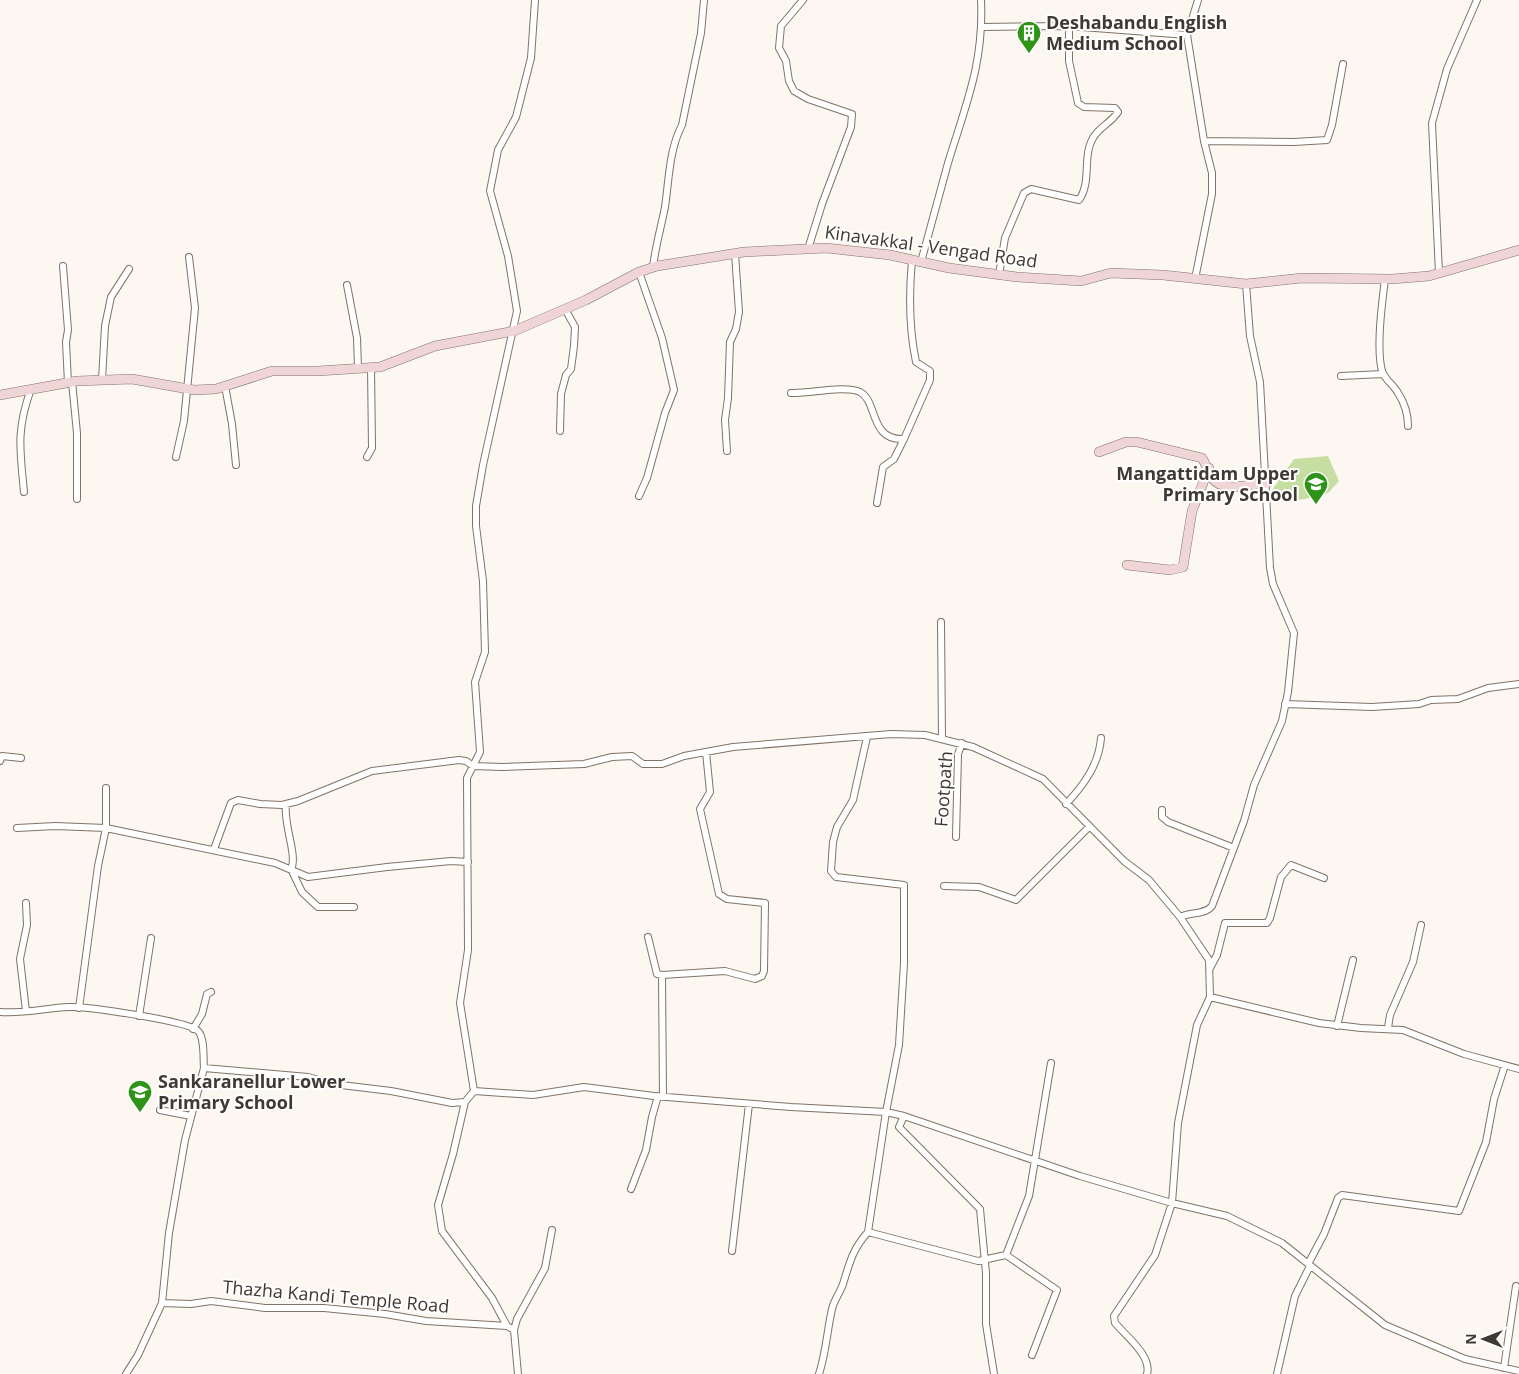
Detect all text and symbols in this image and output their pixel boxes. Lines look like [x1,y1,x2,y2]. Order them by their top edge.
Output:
place label: Deshabandu English Medium School [1046,10,1227,55]
building icon: Deshabandu English Medium School [1016,20,1042,54]
street label: Kinavakkal - Vengad Road [823,219,1039,273]
place label: Mangattidam Upper Primary School [1116,461,1298,506]
school or university icon: Mangattidam Upper Primary School [1303,471,1329,505]
street label: Footpath [928,750,958,828]
place label: Sankaranellur Lower Primary School [158,1069,345,1114]
school or university icon: Sankaranellur Lower Primary School [127,1079,153,1113]
street label: Thazha Kandi Temple Road [222,1274,450,1318]
north arrow [1459,1314,1509,1364]
text: N [1461,1333,1480,1345]

